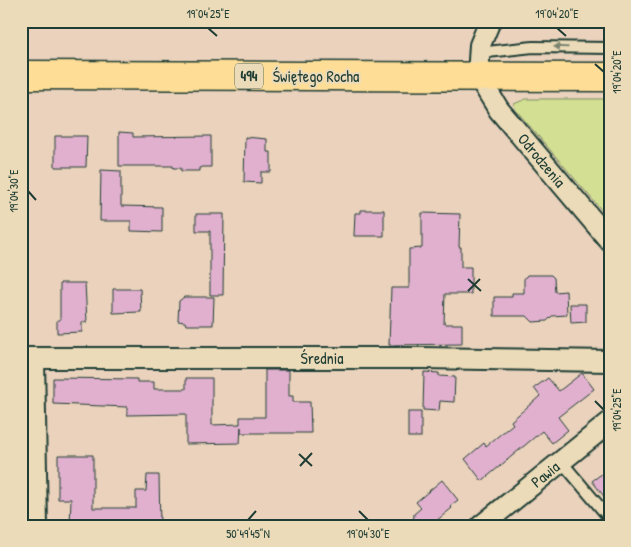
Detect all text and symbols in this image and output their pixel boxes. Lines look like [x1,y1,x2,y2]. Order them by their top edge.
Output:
text: 19°04'25"E [186,5,230,22]
text: 19°04'20"E [535,5,579,22]
one-way arrow [553,43,569,51]
text: 19°04'20"E [608,50,625,94]
road number: 494 [235,64,263,88]
street label: Świętego Rocha [273,65,359,87]
street label: Odrodzenia [513,128,571,192]
text: 19°04'30"E [5,169,22,213]
street label: Średnia [300,347,344,369]
text: 19°04'25"E [608,388,625,432]
street label: Pawia [526,456,564,492]
text: 50°49'45"N [226,525,270,542]
text: 19°04'30"E [346,525,390,542]

